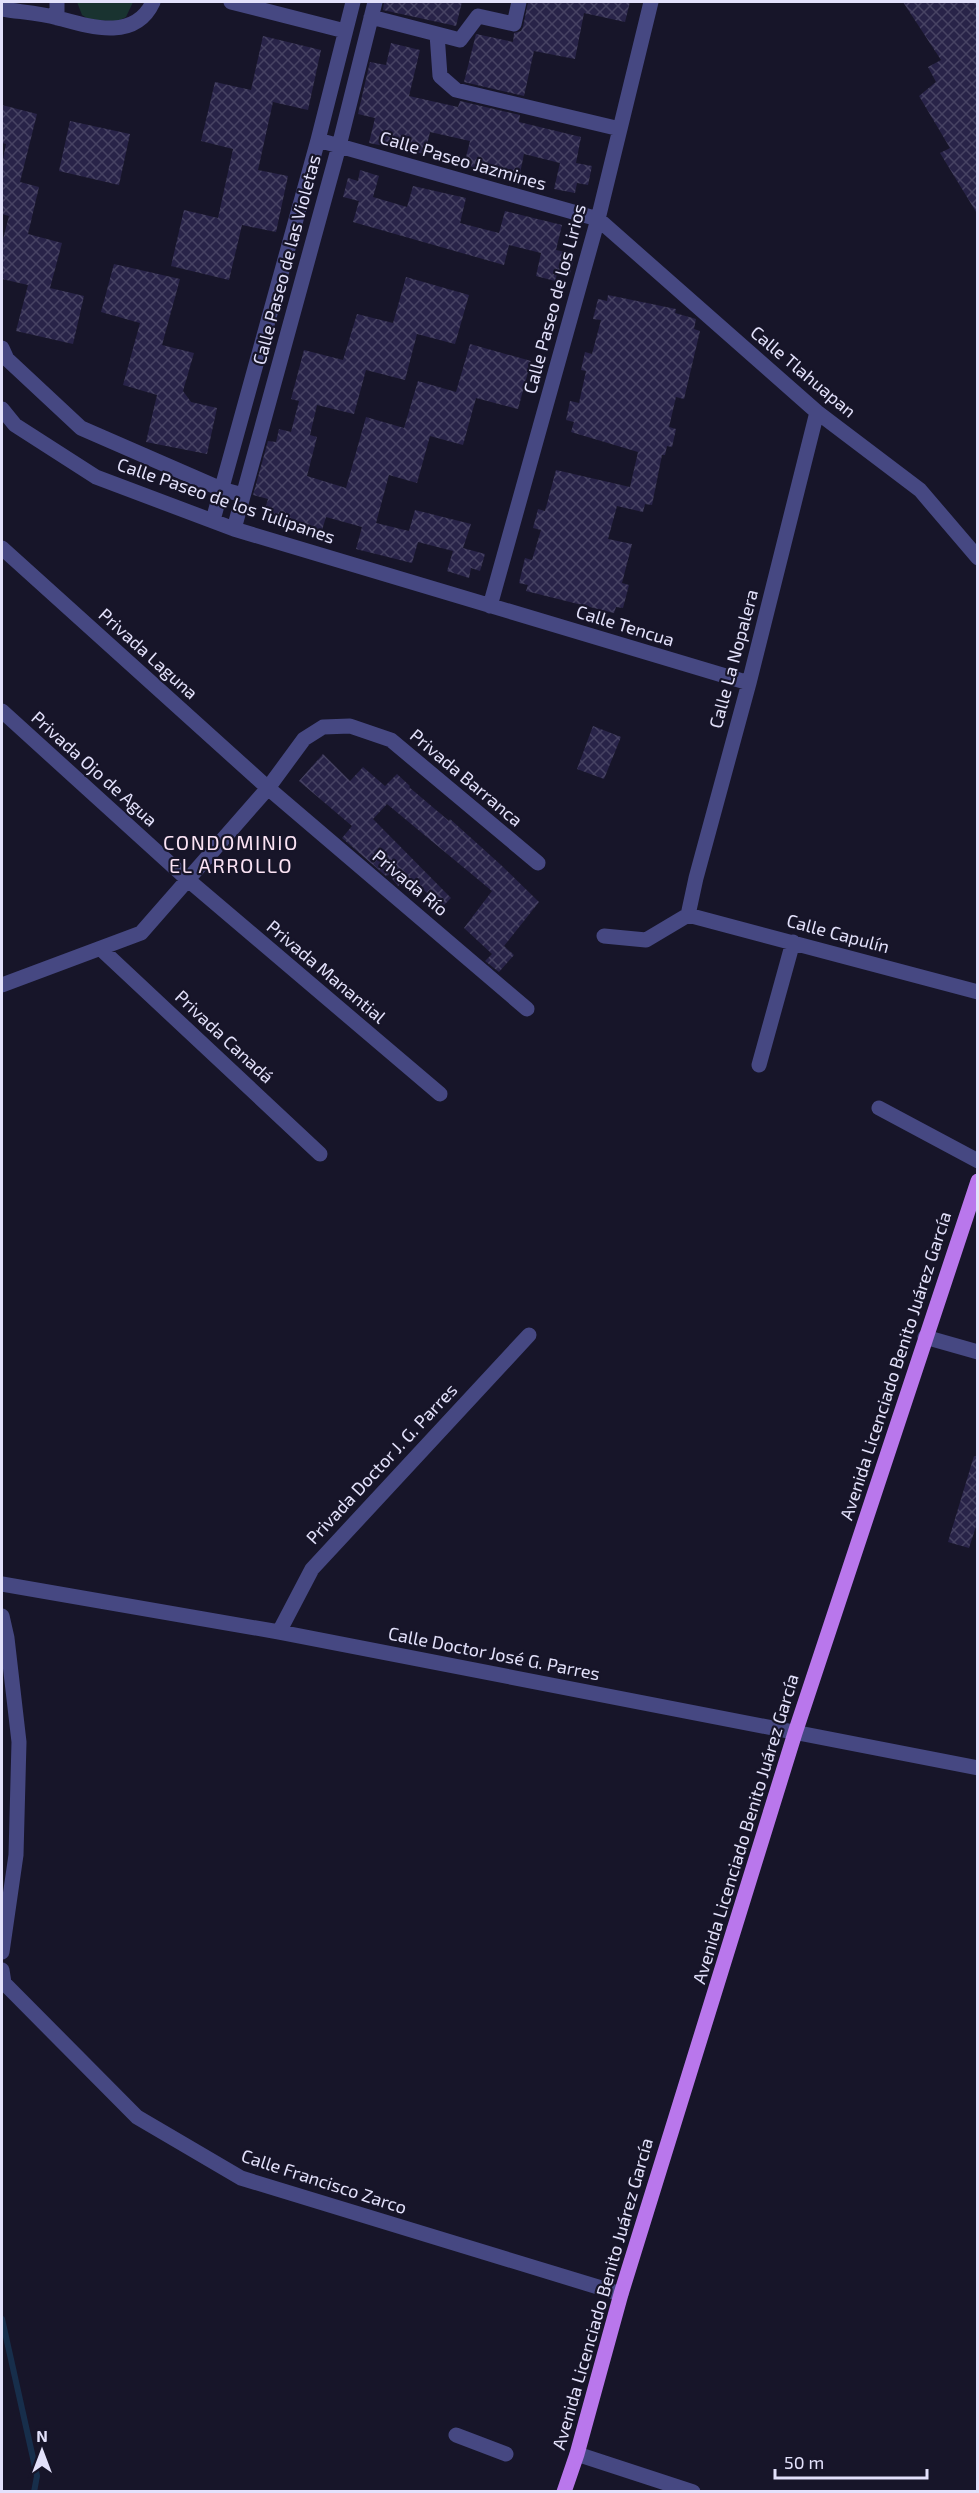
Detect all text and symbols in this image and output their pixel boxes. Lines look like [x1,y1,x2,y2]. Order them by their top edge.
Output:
street label: Calle Paseo Jazmines [377,126,549,194]
street label: Calle Paseo de las Violetas [247,152,325,367]
street label: Calle Paseo de los Lirios [518,201,590,396]
street label: Calle Tlahuapan [746,321,861,422]
street label: Calle Paseo de los Tulipanes [115,452,338,548]
street label: Calle La Nopalera [704,587,762,731]
street label: Calle Tencua [573,600,677,650]
street label: Privada Laguna [95,603,203,703]
street label: Privada Ojo de Agua [27,706,162,830]
street label: Privada Barranca [406,724,527,831]
district label: CONDOMINIO EL ARROLLO [163,830,299,877]
street label: Privada Río [368,844,453,920]
street label: Calle Capulín [784,909,892,957]
street label: Privada Manantial [263,915,391,1028]
street label: Privada Canadá [171,985,278,1087]
street label: Avenida Licenciado Benito Juárez García [835,1209,955,1523]
street label: Privada Doctor J. G. Parres [301,1378,461,1548]
street label: Calle Doctor José G. Parres [387,1622,602,1684]
street label: Avenida Licenciado Benito Juárez García [687,1671,803,1986]
street label: Avenida Licenciado Benito Juárez García [547,2135,657,2452]
street label: Calle Francisco Zarco [239,2144,410,2218]
north arrow [12,2421,72,2481]
text: N [36,2426,48,2445]
scale bar [775,2442,926,2480]
text: 50 m [784,2451,824,2473]

